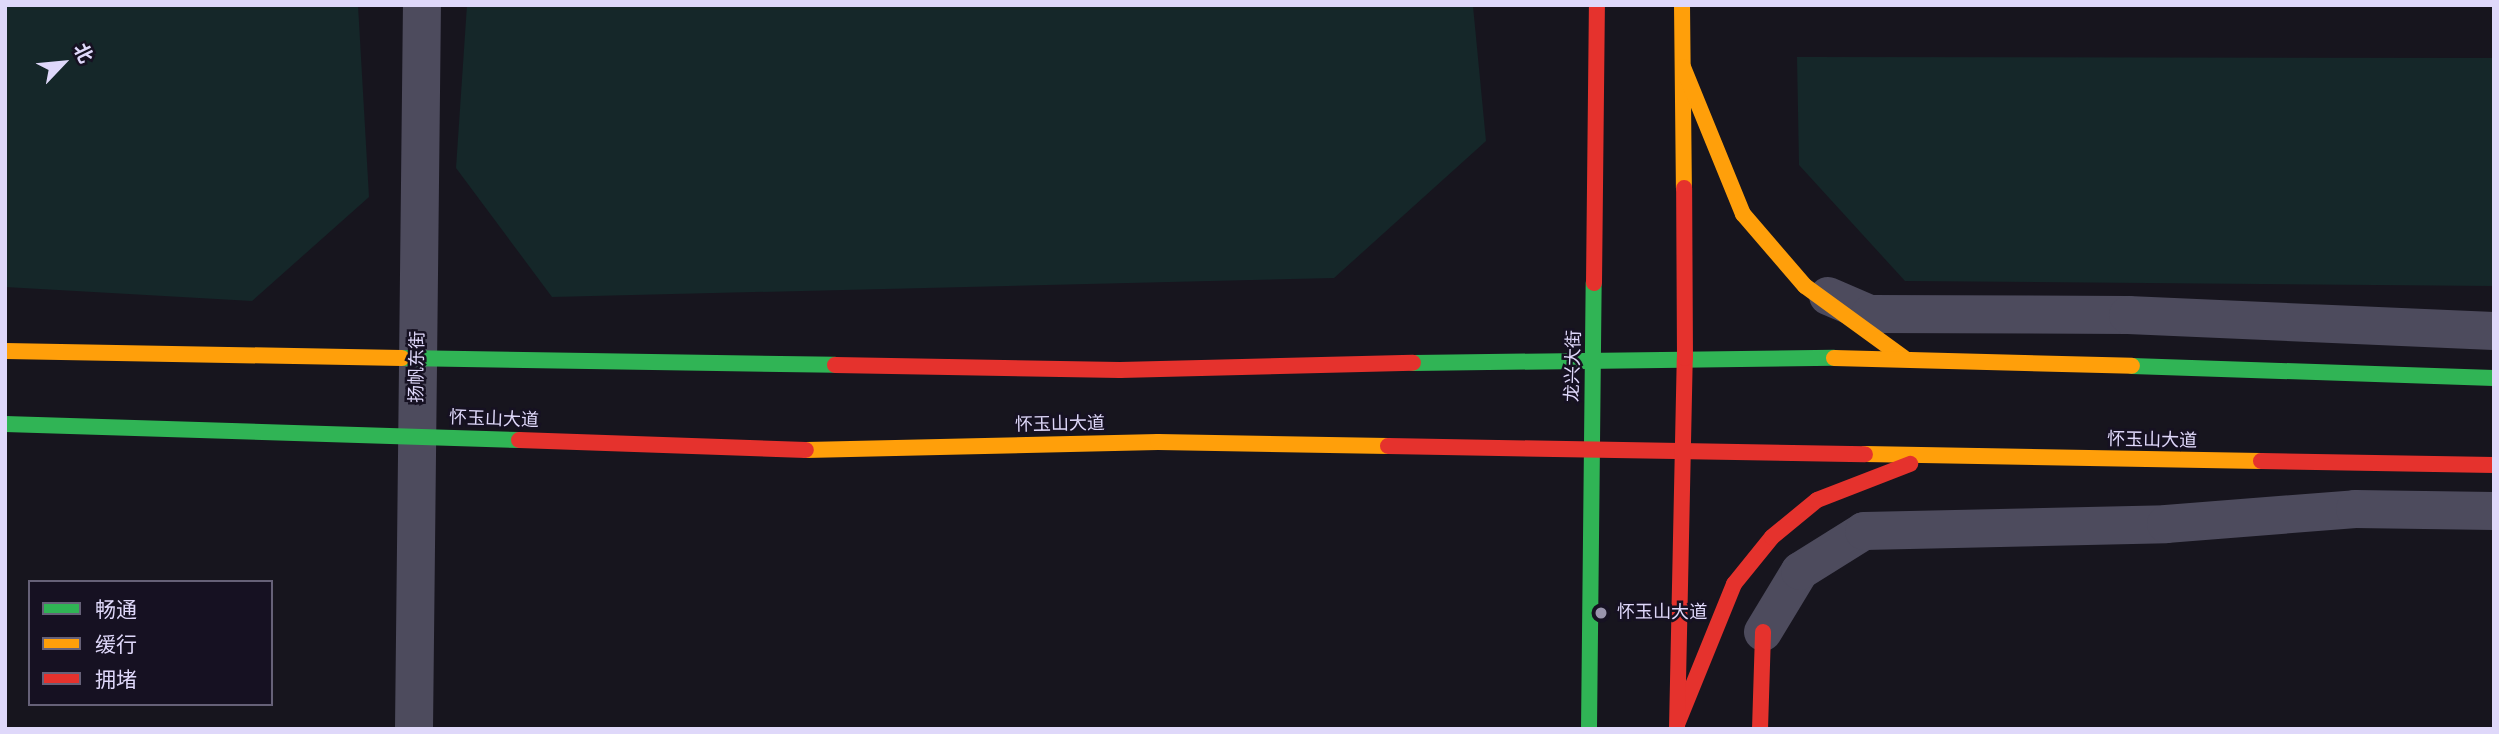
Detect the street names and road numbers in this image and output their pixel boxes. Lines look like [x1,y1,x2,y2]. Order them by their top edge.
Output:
street label: 龙兴大街 [1562,330,1586,402]
street label: 扬帆东街 [407,331,429,403]
street label: 怀玉山大道 [449,408,539,432]
street label: 怀玉山大道 [1015,413,1105,437]
street label: 怀玉山大道 [2107,429,2197,453]

